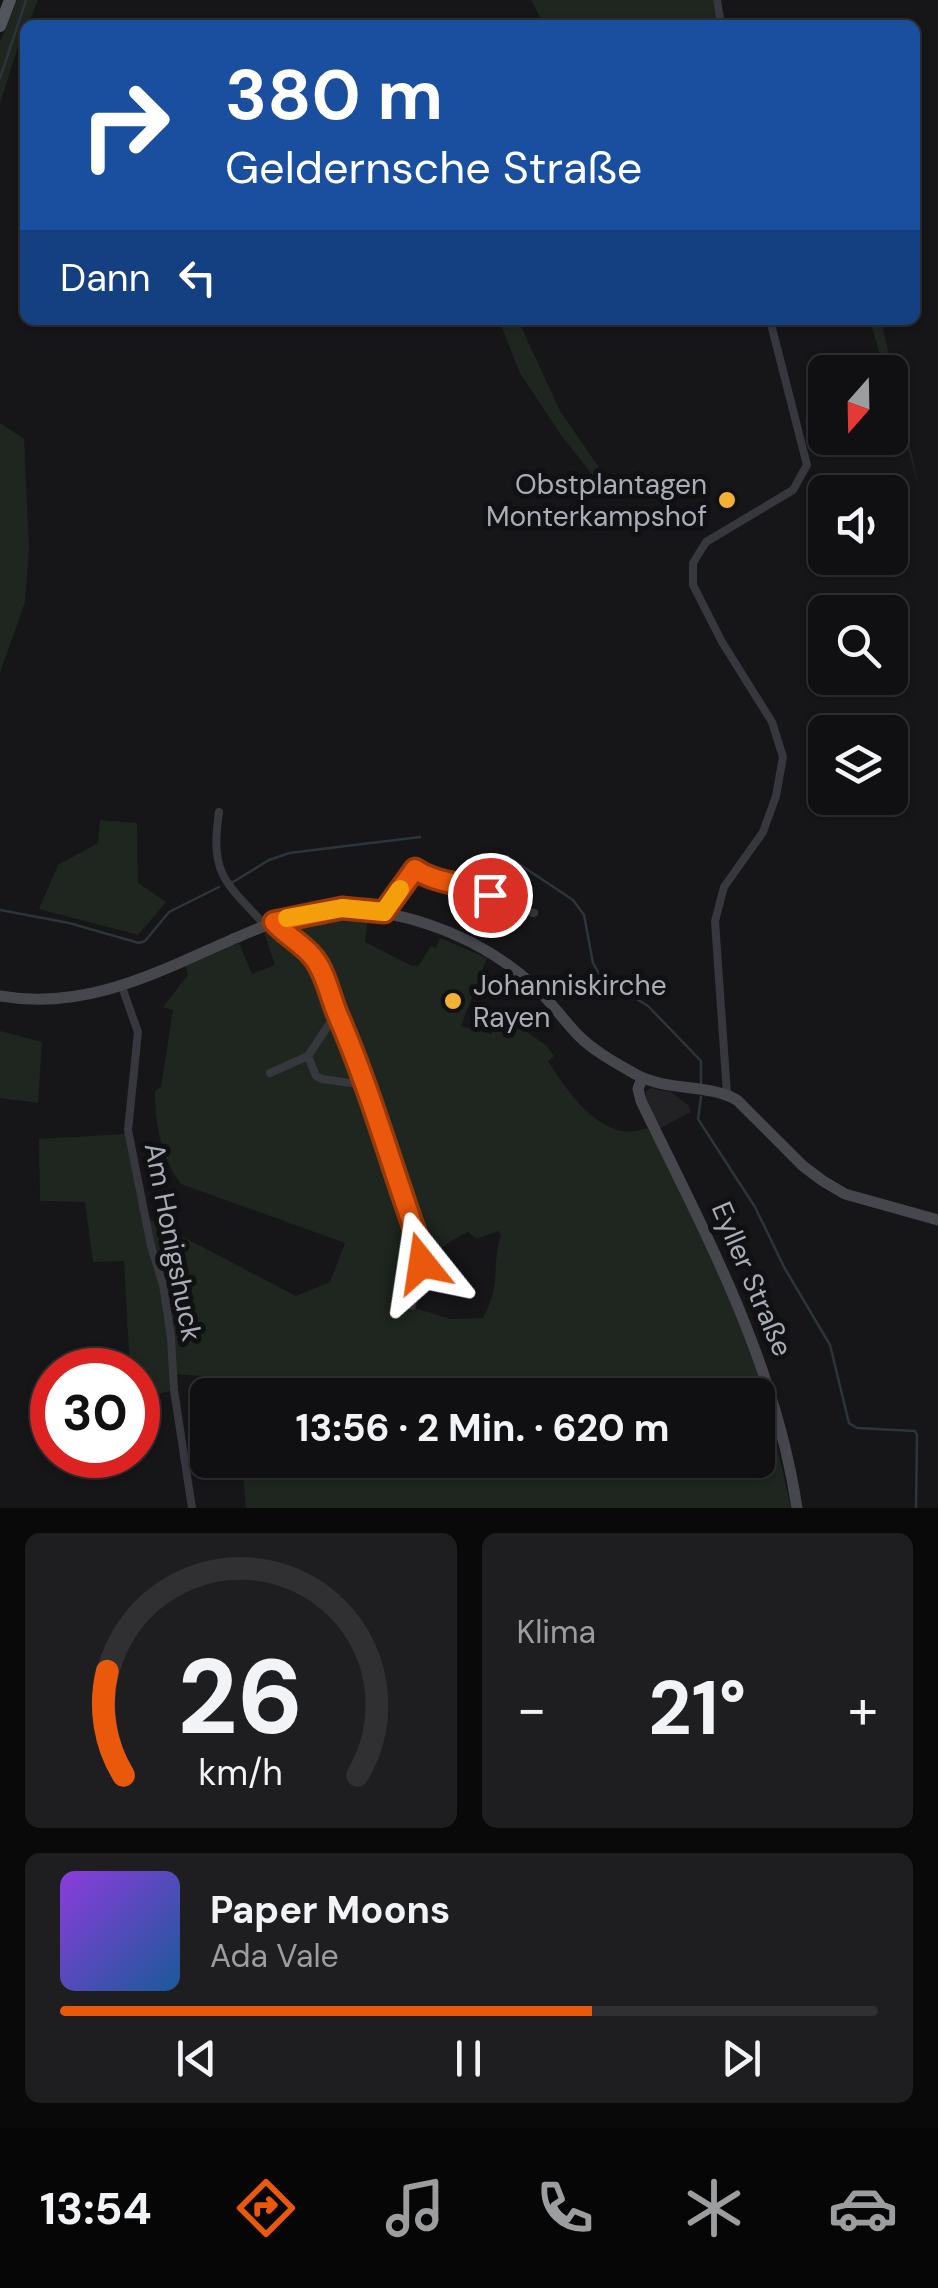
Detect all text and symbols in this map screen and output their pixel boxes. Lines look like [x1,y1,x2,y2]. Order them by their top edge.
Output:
text: 380 m [225,50,443,141]
icon: right [60,60,190,190]
text: Geldernsche Straße [225,138,642,197]
icon: left [170,250,225,305]
text: Dann [60,253,150,303]
north arrow [808,355,908,455]
map controls [808,355,908,815]
place label: Obstplantagen Monterkampshof [486,466,707,535]
button: sound [808,475,908,575]
marker: Obstplantagen Monterkampshof [716,489,738,511]
button: search [808,595,908,695]
button: layers [808,715,908,815]
pin [448,853,533,938]
icon: arrive [463,868,518,923]
place label: Johanniskirche Rayen [473,967,667,1036]
marker: Johanniskirche Rayen [442,990,464,1012]
street label: Am Honigshuck [136,1140,210,1344]
street label: Eyller Straße [703,1196,801,1362]
position arrow [370,1211,474,1315]
speed limit sign: 30 [30,1348,160,1478]
text: 13:56 · 2 Min. · 620 m [296,1403,669,1453]
text: Klima [517,1611,596,1653]
text: 26 [178,1630,304,1765]
text: 21° [648,1660,746,1757]
text: − [517,1673,547,1745]
text: + [848,1673,878,1745]
text: km/h [199,1750,283,1796]
text: Paper Moons [210,1885,450,1935]
text: Ada Vale [210,1935,339,1977]
icon: previous [169,2031,224,2086]
icon: pause [441,2031,496,2086]
icon: next [714,2031,769,2086]
icon: directions [231,2173,301,2243]
icon: music [380,2173,450,2243]
icon: phone [530,2173,600,2243]
icon: climate [679,2173,749,2243]
icon: car [828,2173,898,2243]
text: 13:54 [40,2179,152,2238]

